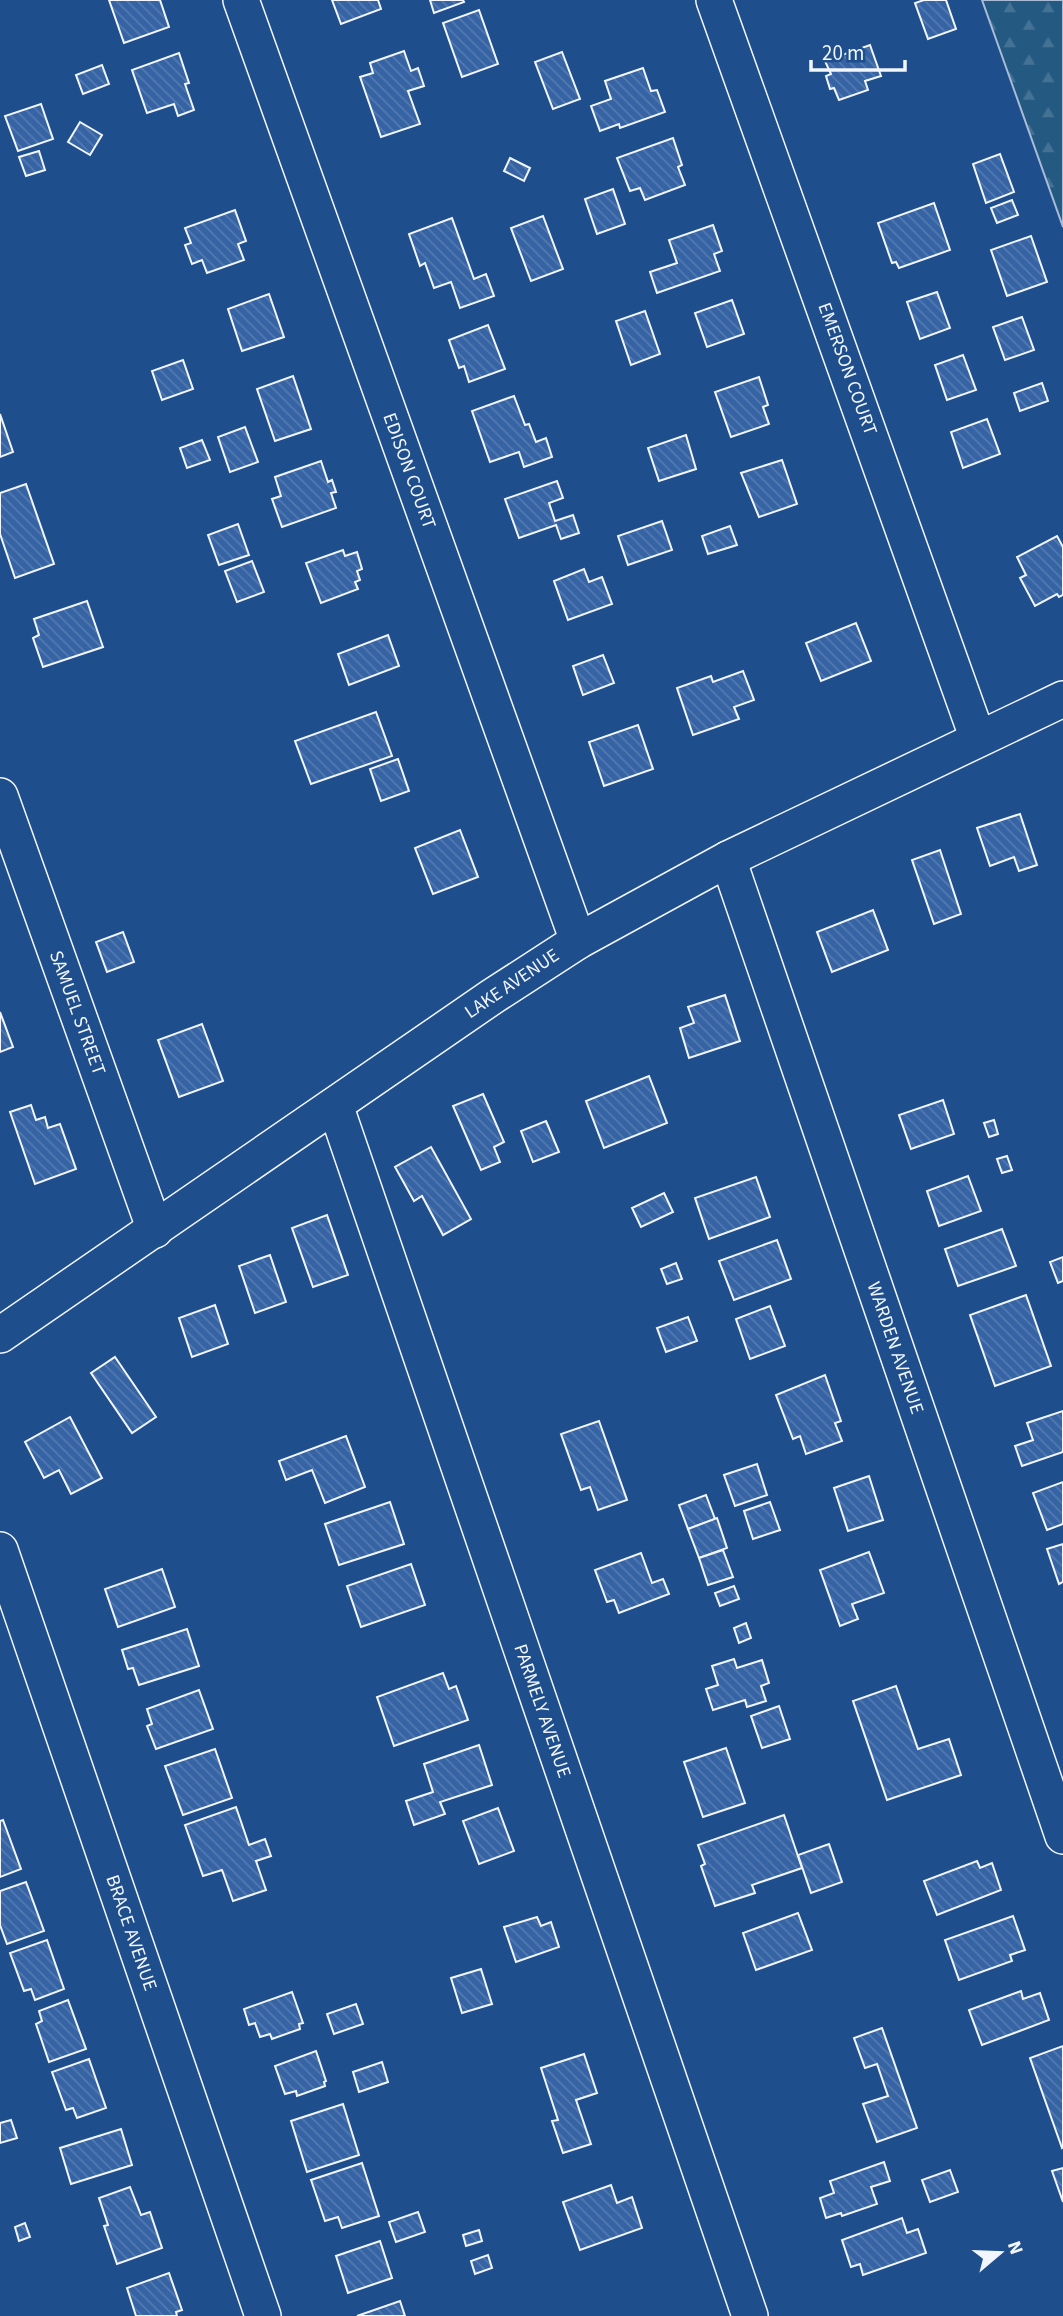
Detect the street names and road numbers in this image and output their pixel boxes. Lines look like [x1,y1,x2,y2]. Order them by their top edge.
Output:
street label: EMERSON COURT [811,299,883,439]
street label: EDISON COURT [376,409,442,533]
street label: LAKE AVENUE [459,942,565,1026]
street label: SAMUEL STREET [42,947,112,1079]
street label: WARDEN AVENUE [860,1278,930,1418]
street label: PARMELY AVENUE [506,1640,578,1782]
street label: BRACE AVENUE [99,1871,163,1995]

